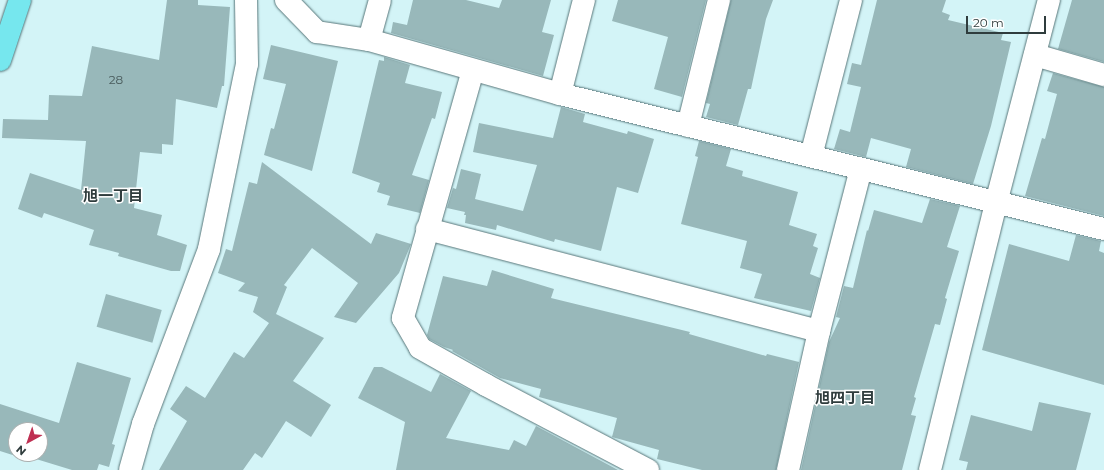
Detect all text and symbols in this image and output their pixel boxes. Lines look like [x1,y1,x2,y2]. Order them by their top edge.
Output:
scale bar [968,8,1048,34]
text: 20 m [973,15,1004,30]
house number: 28 [109,73,123,87]
district label: 旭一丁目 [83,187,143,205]
district label: 旭四丁目 [815,389,875,407]
north arrow [8,422,48,462]
text: N [13,442,29,459]

